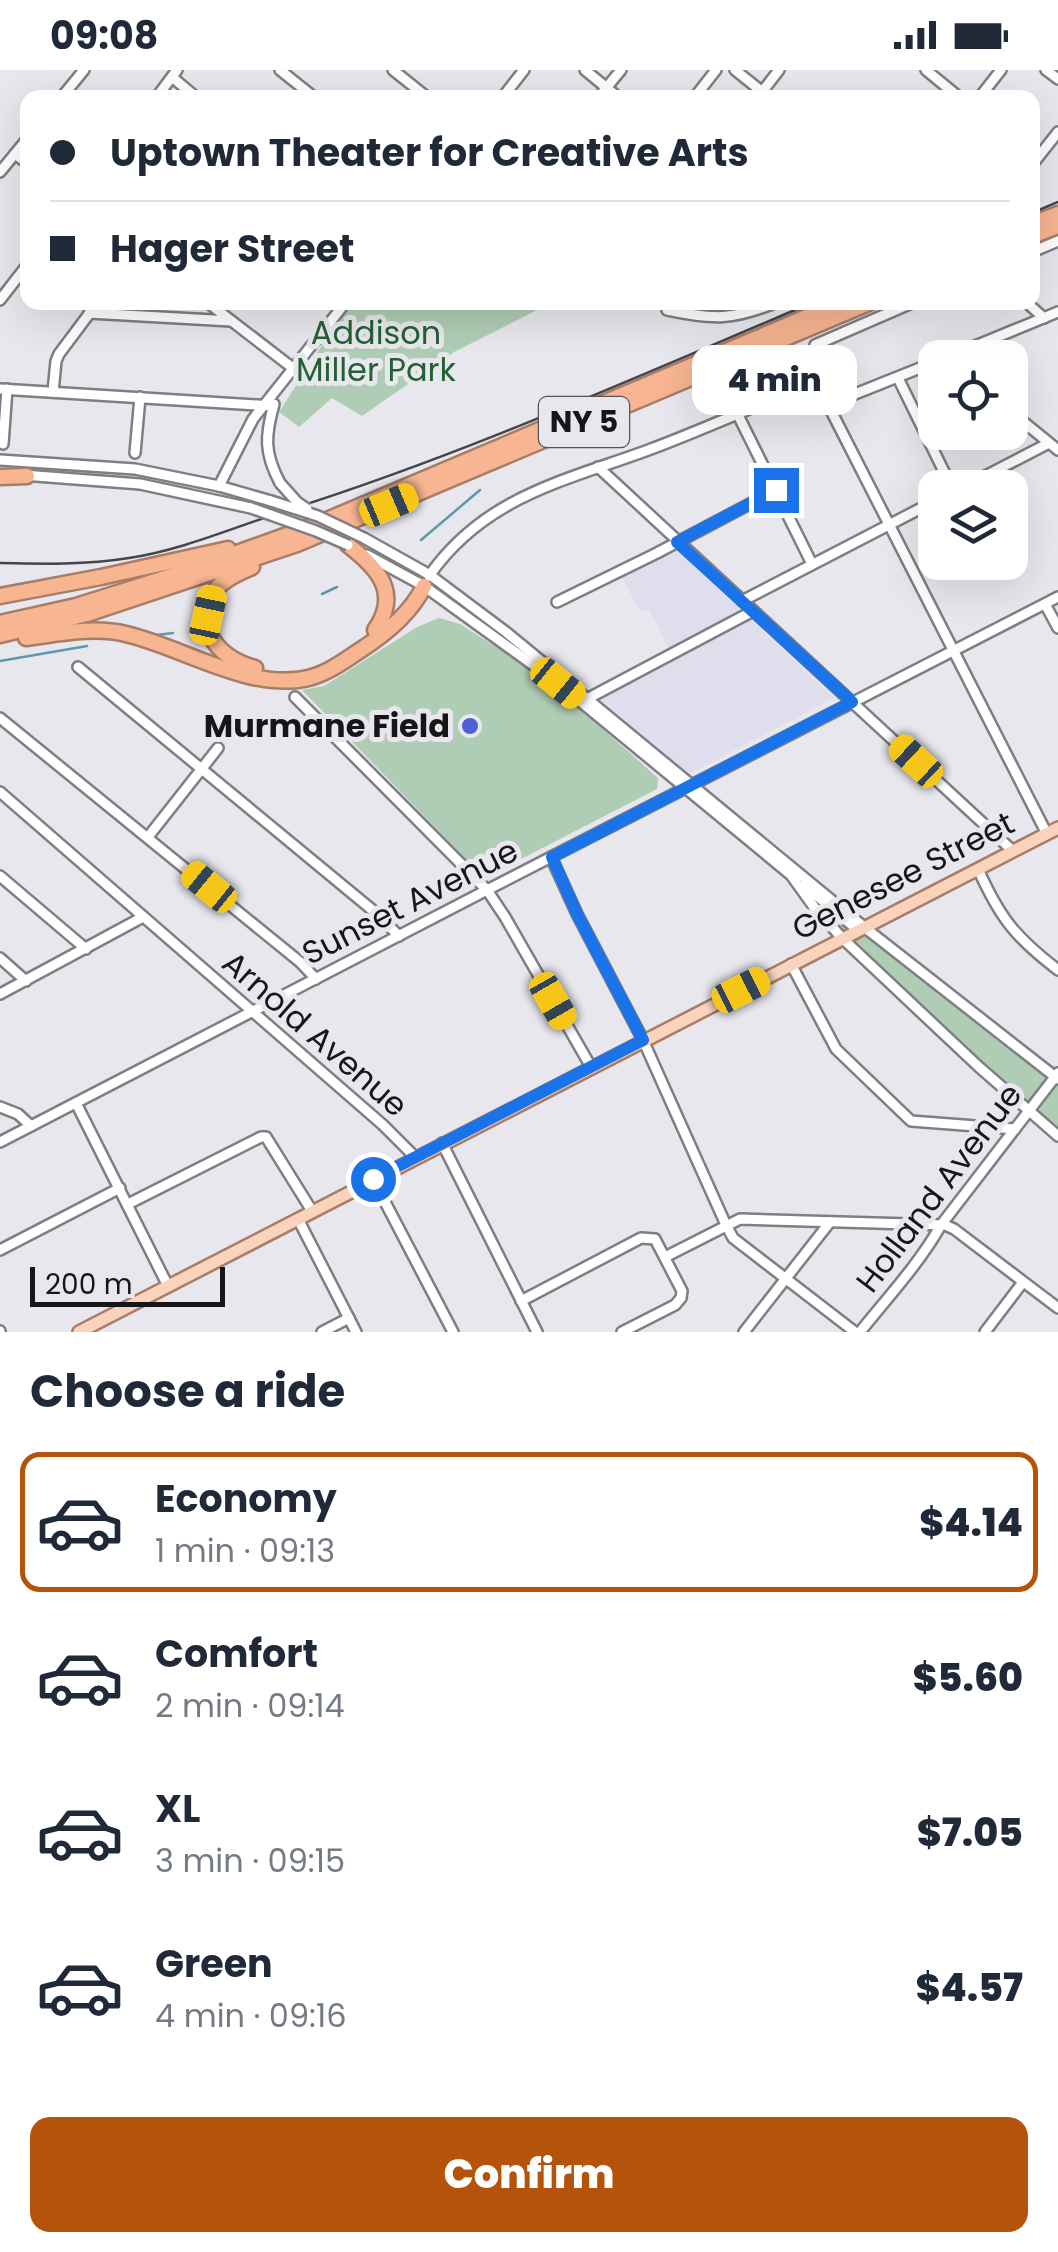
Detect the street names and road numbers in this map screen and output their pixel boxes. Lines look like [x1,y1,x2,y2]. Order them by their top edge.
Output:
road number: NY 5 [539,397,629,447]
street label: Genesee Street [784,800,1022,951]
street label: Sunset Avenue [294,828,525,975]
street label: Arnold Avenue [213,940,418,1127]
street label: Holland Avenue [845,1074,1032,1301]

